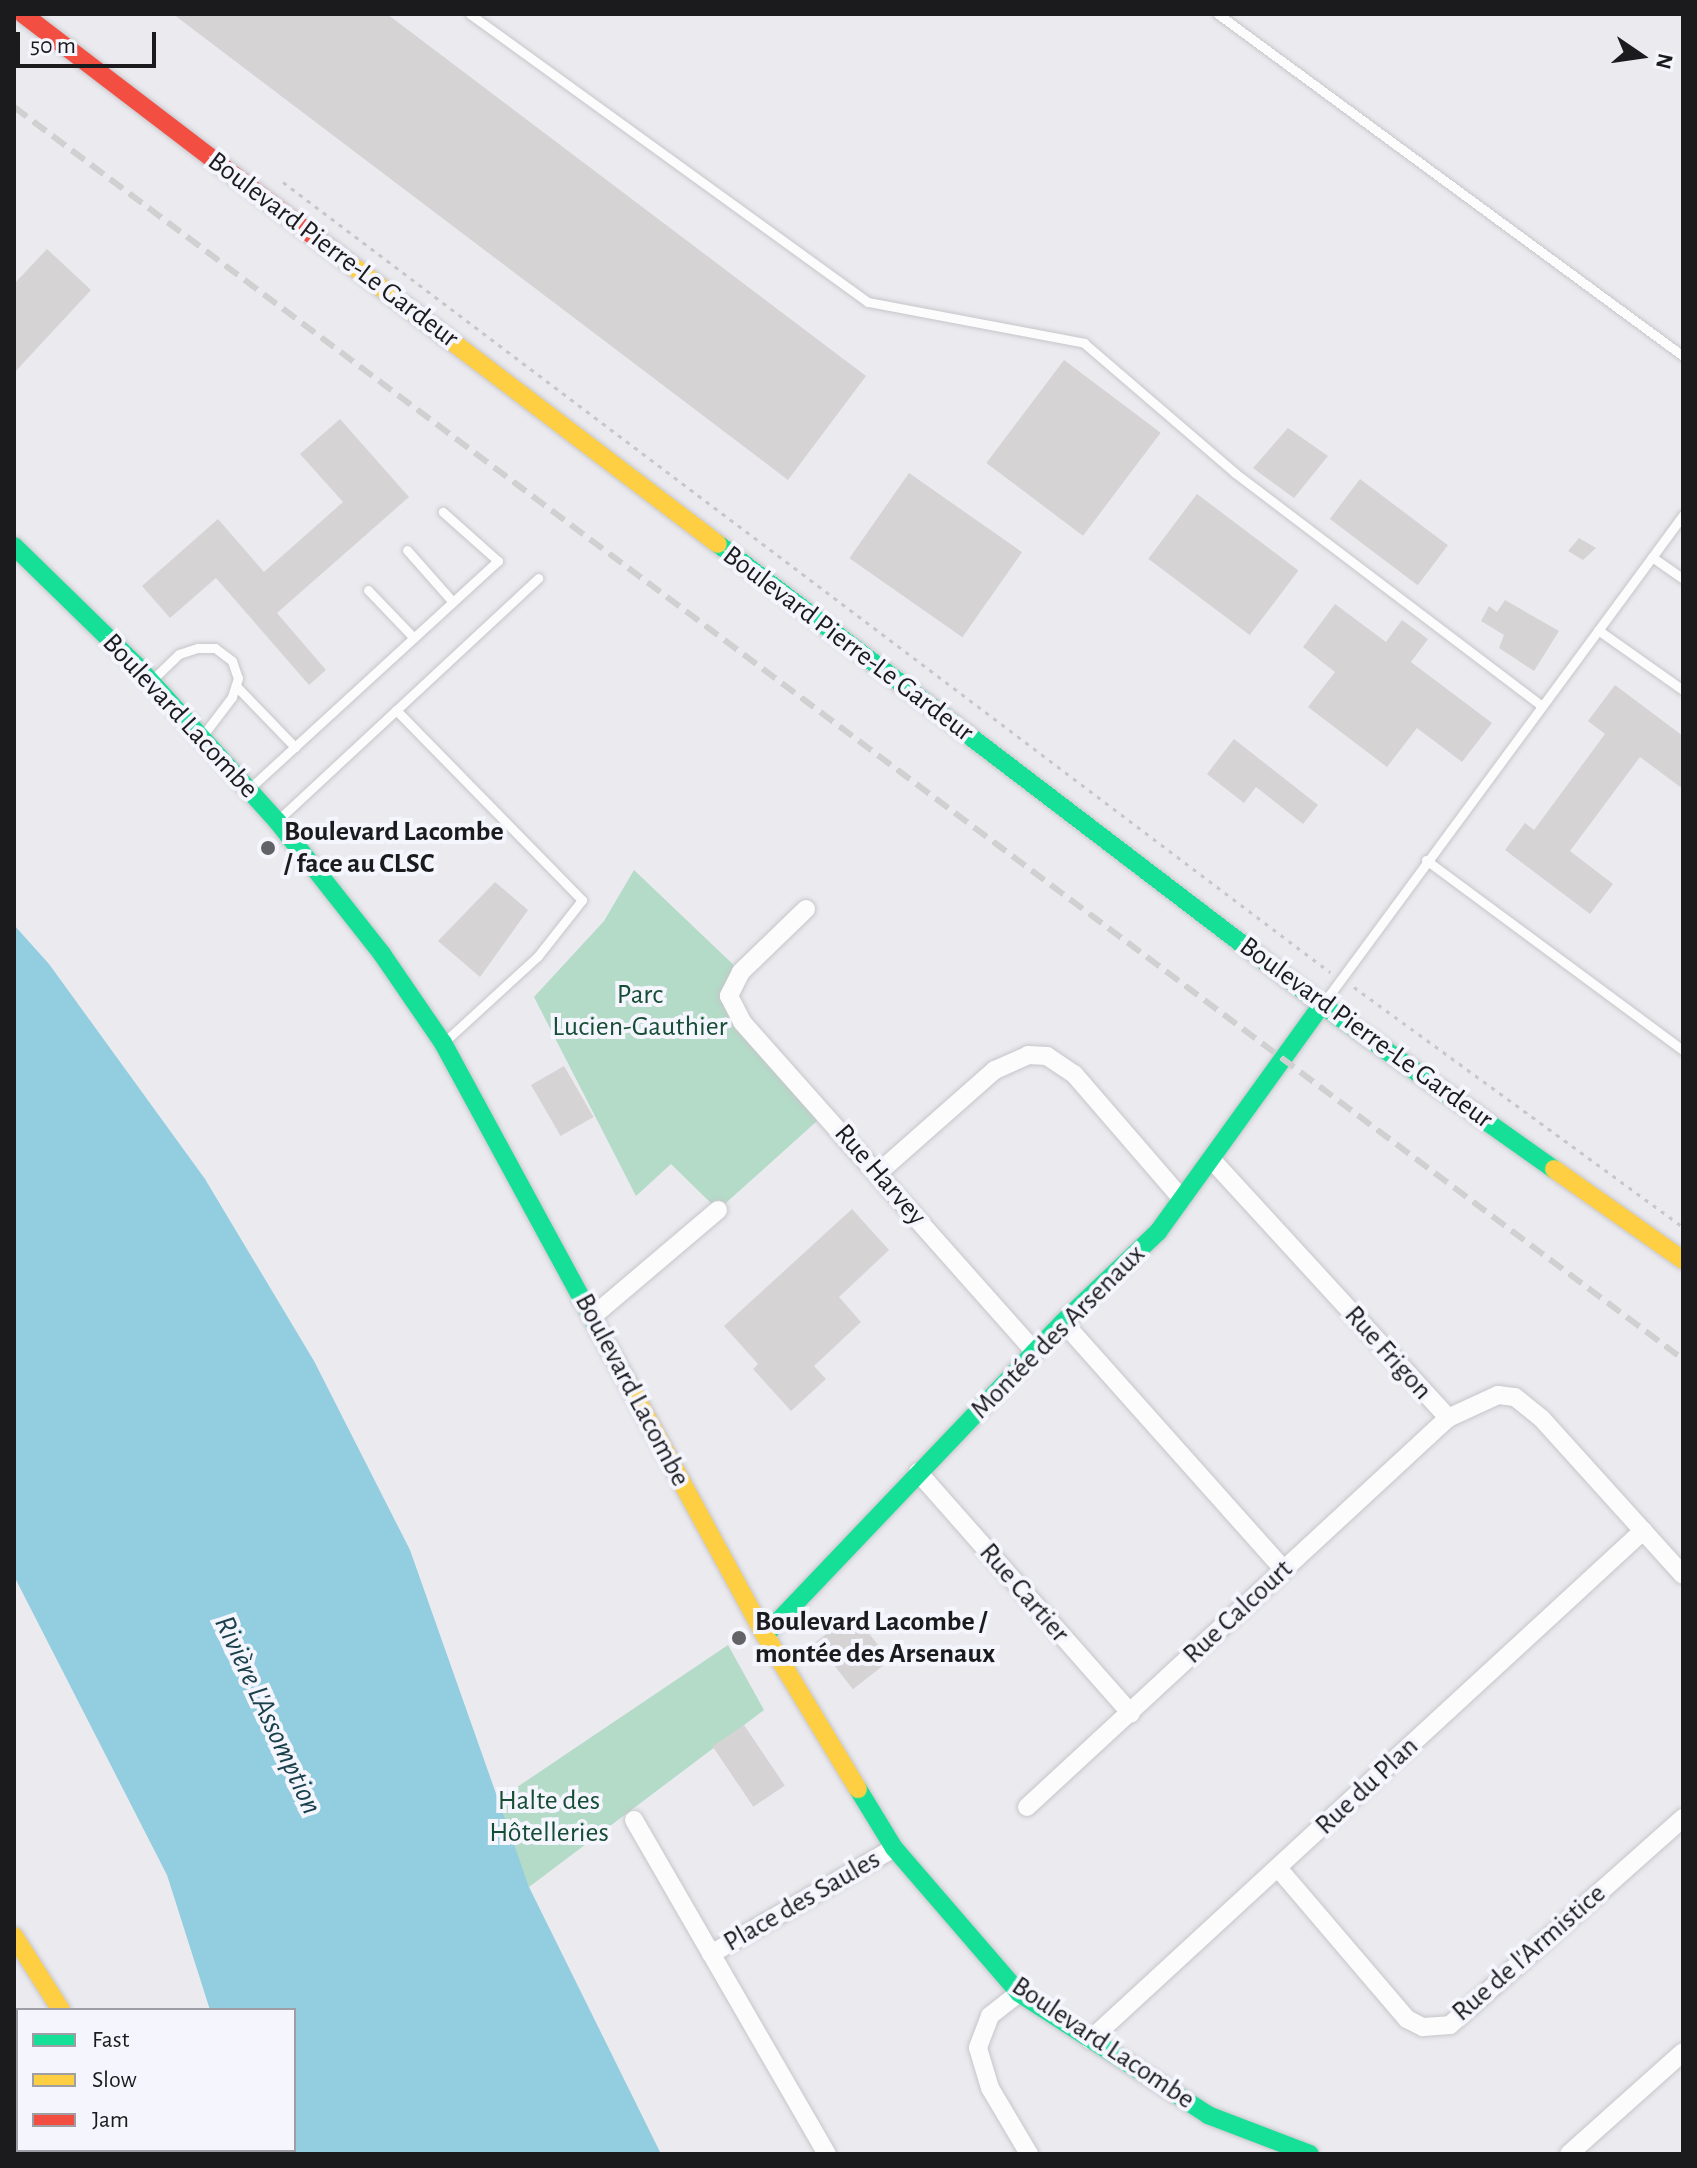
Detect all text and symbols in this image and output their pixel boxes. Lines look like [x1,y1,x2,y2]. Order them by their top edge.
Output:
scale bar [20,16,160,66]
north arrow [1601,16,1681,96]
text: 50 m [30,34,76,58]
text: N [1652,51,1677,71]
street label: Boulevard Pierre-Le Gardeur [201,145,465,355]
street label: Boulevard Pierre-Le Gardeur [716,539,980,749]
street label: Boulevard Lacombe [95,627,265,805]
place label: Boulevard Lacombe / face au CLSC [284,815,504,881]
marker: Boulevard Lacombe / face au CLSC [259,839,277,857]
street label: Boulevard Pierre-Le Gardeur [1233,930,1499,1136]
park label: Parc Lucien-Gauthier [552,978,728,1044]
street label: Rue Harvey [827,1117,933,1233]
street label: Montée des Arsenaux [964,1238,1152,1426]
street label: Boulevard Lacombe [567,1288,697,1492]
street label: Rue Frigon [1337,1299,1439,1407]
street label: Rue Cartier [972,1536,1076,1650]
street label: Rue Calcourt [1176,1553,1300,1671]
place label: Boulevard Lacombe / montée des Arsenaux [755,1605,995,1671]
water label: Rivière L'Assomption [206,1610,330,1820]
marker: Boulevard Lacombe / montée des Arsenaux [730,1629,748,1647]
street label: Rue du Plan [1308,1730,1426,1842]
park label: Halte des Hôtelleries [489,1784,609,1850]
street label: Place des Saules [718,1843,886,1959]
street label: Rue de l'Armistice [1445,1877,1613,2029]
street label: Boulevard Lacombe [1005,1969,1201,2117]
legend [16,2008,296,2152]
text: Fast [92,2028,129,2052]
text: Slow [92,2068,137,2092]
text: Jam [92,2108,129,2132]

